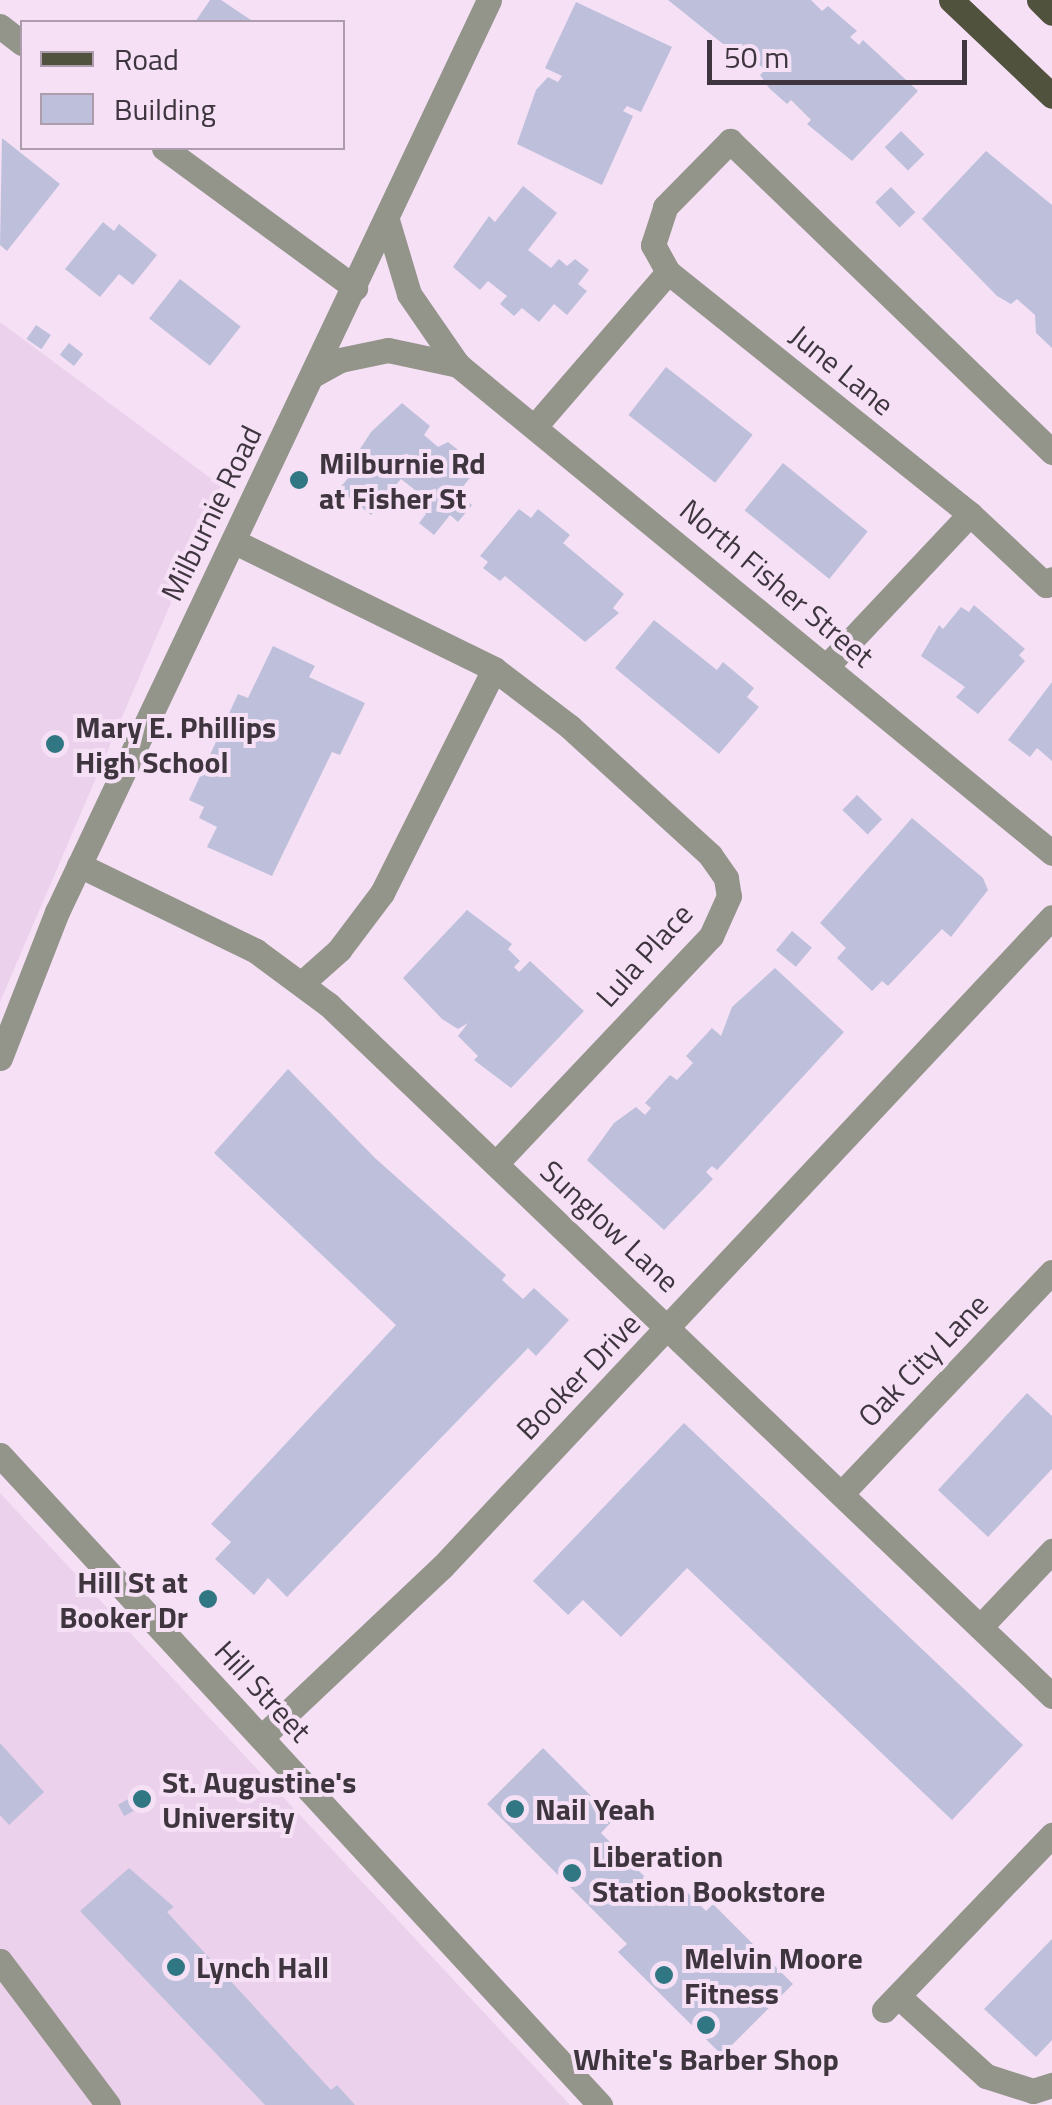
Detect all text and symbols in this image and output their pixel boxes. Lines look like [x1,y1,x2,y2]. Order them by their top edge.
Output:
legend [20,20,345,150]
scale bar [712,20,972,82]
text: 50 m [724,34,789,80]
text: Road [114,36,179,82]
text: Building [114,86,216,132]
street label: June Lane [783,317,901,423]
street label: Milburnie Road [153,420,269,606]
place label: Milburnie Rd at Fisher St [319,445,486,516]
marker: Milburnie Rd at Fisher St [288,469,310,491]
street label: North Fisher Street [673,492,881,674]
place label: Mary E. Phillips High School [75,709,276,780]
marker: Mary E. Phillips High School [44,733,66,755]
street label: Lula Place [588,896,700,1014]
street label: Sunglow Lane [533,1153,687,1299]
street label: Oak City Lane [851,1286,995,1434]
street label: Booker Drive [509,1305,647,1447]
place label: Hill St at Booker Dr [59,1564,188,1634]
marker: Hill St at Booker Dr [197,1588,219,1610]
street label: Hill Street [207,1633,319,1749]
place label: St. Augustine's University [162,1764,356,1834]
marker: St. Augustine's University [131,1788,153,1810]
place label: Nail Yeah [535,1791,655,1827]
marker: Nail Yeah [504,1798,526,1820]
place label: Liberation Station Bookstore [592,1838,825,1908]
marker: Liberation Station Bookstore [561,1862,583,1884]
place label: Melvin Moore Fitness [684,1940,863,2010]
place label: Lynch Hall [196,1949,329,1985]
marker: Lynch Hall [165,1956,187,1978]
marker: Melvin Moore Fitness [653,1964,675,1986]
marker: White's Barber Shop [695,2014,717,2036]
place label: White's Barber Shop [573,2041,839,2077]

